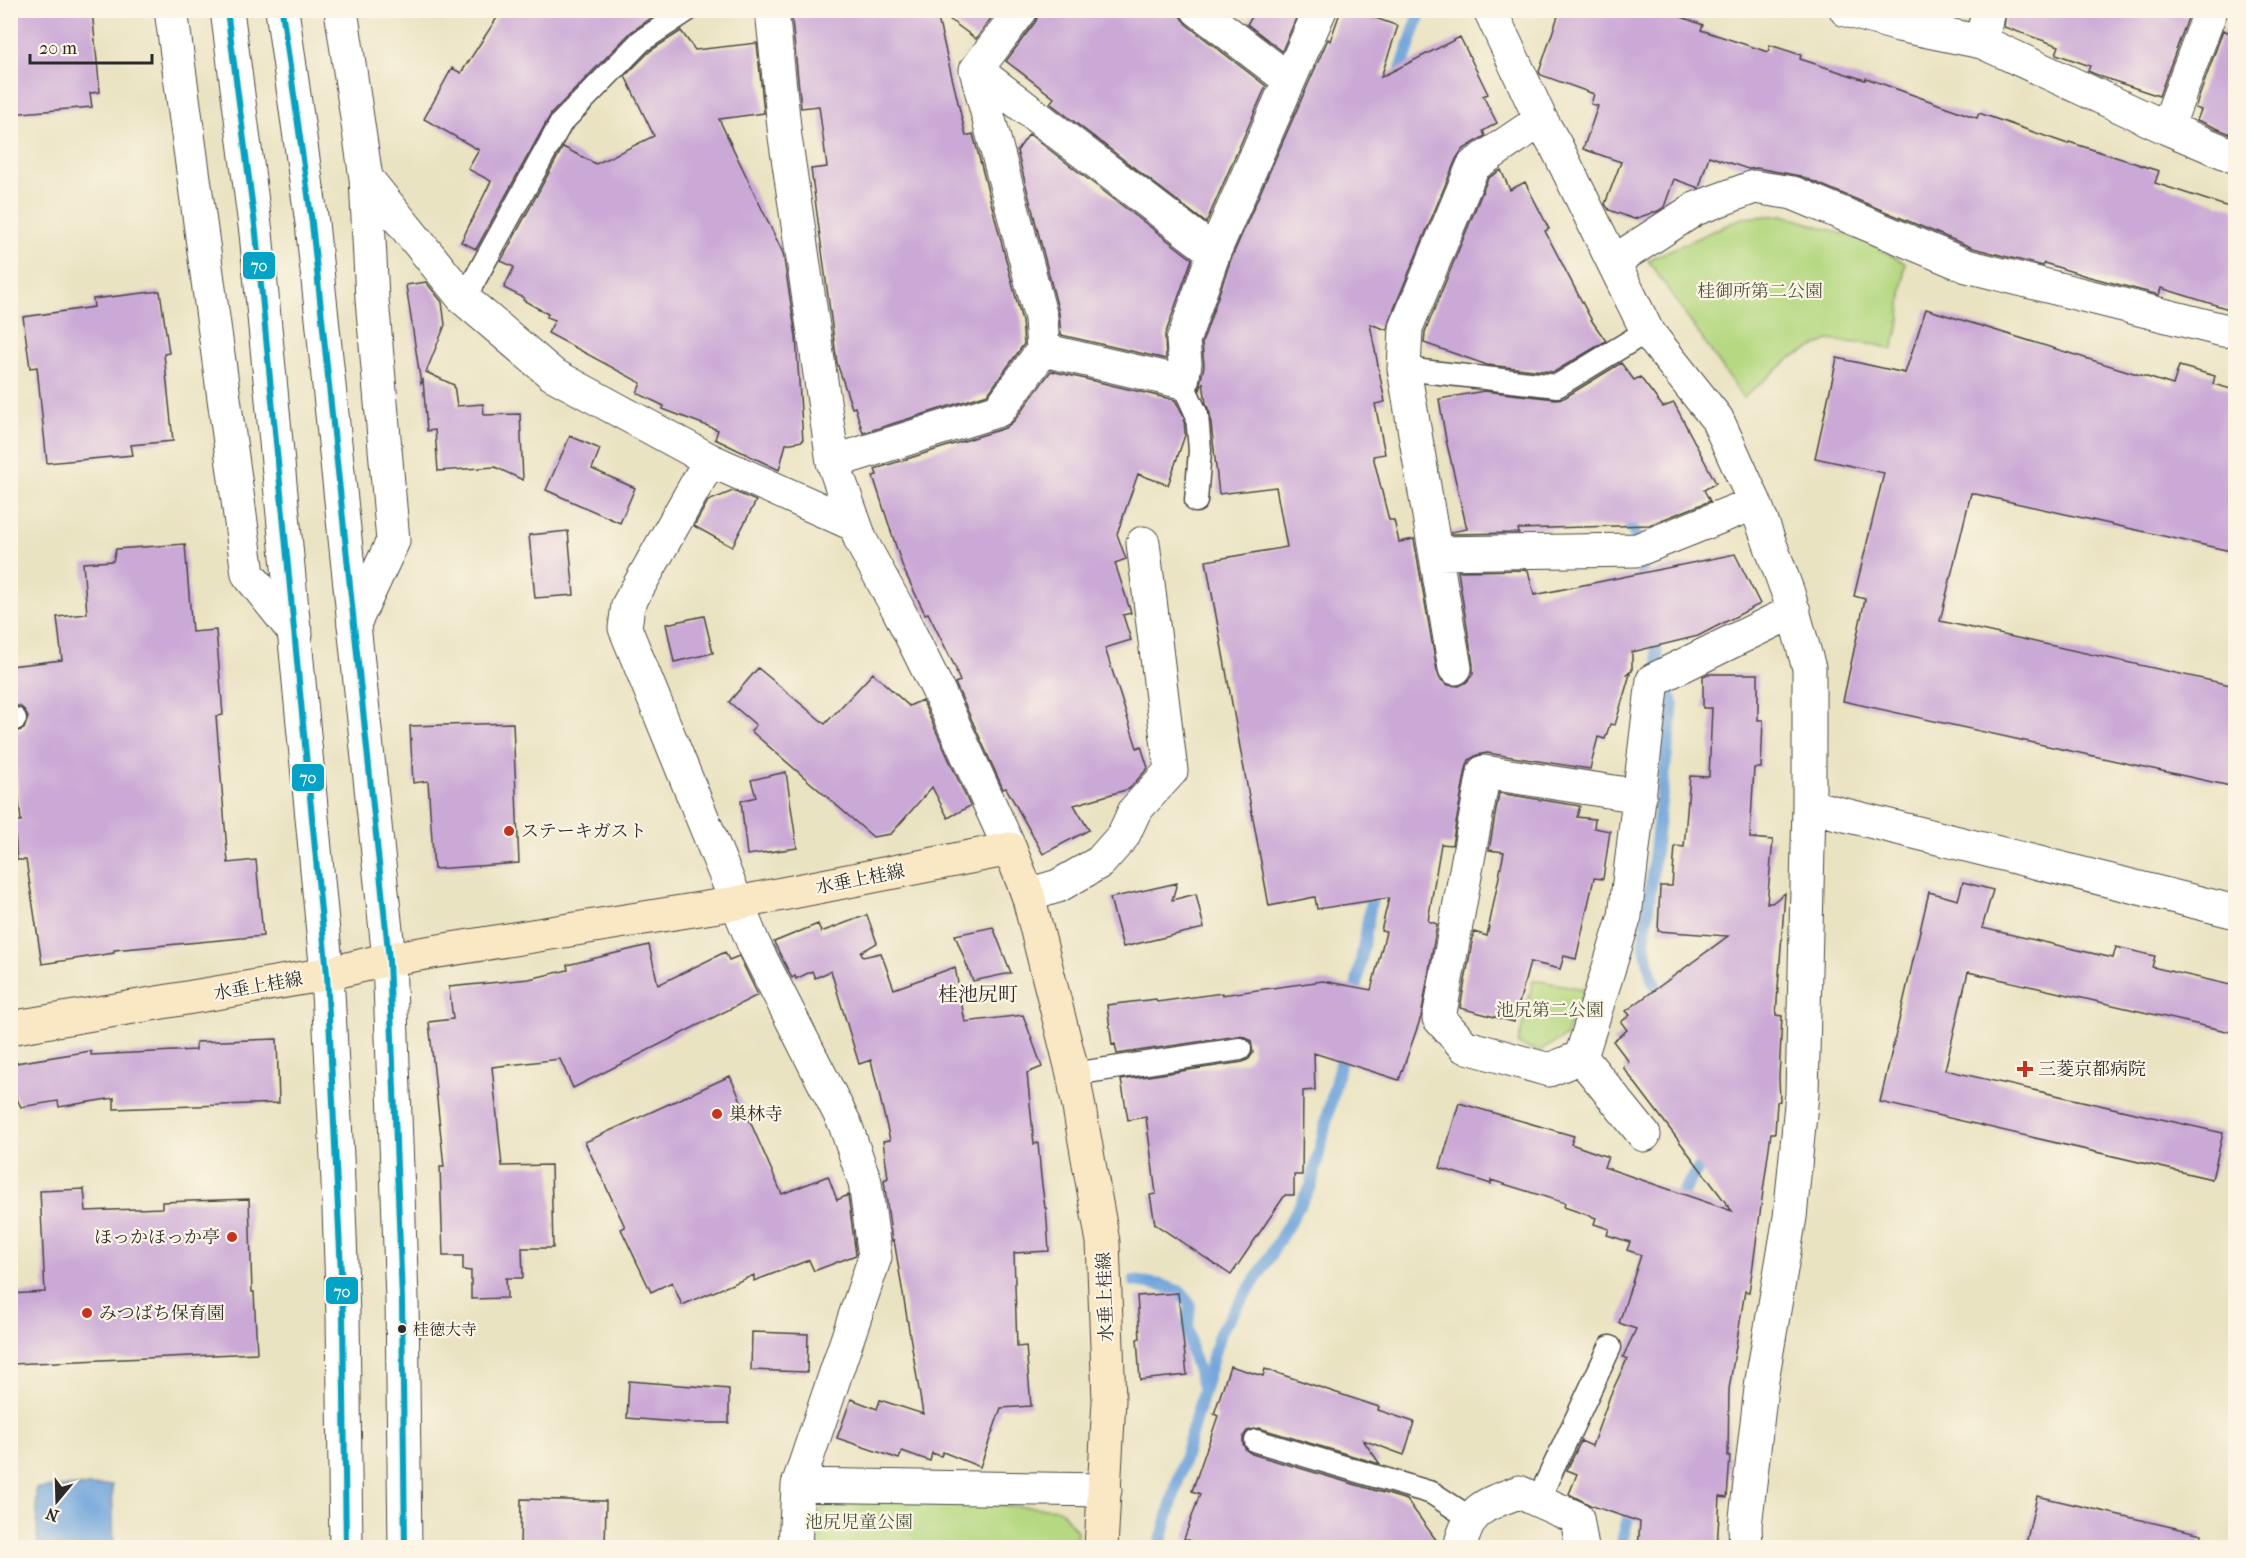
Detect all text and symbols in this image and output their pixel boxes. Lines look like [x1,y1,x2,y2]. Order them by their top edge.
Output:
scale bar [30,27,152,65]
text: 20 m [39,38,77,59]
line badge: 70 [242,251,276,280]
text: 70 [250,256,267,275]
park label: 桂御所第二公園 [1697,281,1823,302]
line badge: 70 [291,763,325,792]
text: 70 [299,768,316,787]
place label: ステーキガスト [521,821,647,842]
marker: ステーキガスト [502,824,516,838]
street label: 水垂上桂線 [814,861,906,898]
street label: 水垂上桂線 [212,968,304,1005]
district label: 桂池尻町 [938,983,1018,1006]
park label: 池尻第二公園 [1496,1000,1604,1021]
place label: 三菱京都病院 [2038,1059,2146,1080]
marker: 三菱京都病院 [2016,1060,2034,1078]
place label: 巣林寺 [729,1104,783,1125]
marker: 巣林寺 [710,1107,724,1121]
place label: ほっかほっか亭 [94,1227,220,1248]
marker: ほっかほっか亭 [225,1230,239,1244]
street label: 水垂上桂線 [1093,1252,1118,1342]
line badge: 70 [325,1276,359,1305]
text: 70 [333,1282,350,1301]
place label: みつばち保育園 [99,1303,225,1324]
marker: みつばち保育園 [80,1306,94,1320]
place label: 桂徳大寺 [413,1320,477,1339]
marker: 桂徳大寺 [396,1323,408,1335]
north arrow [27,1471,87,1531]
text: N [43,1503,61,1526]
park label: 池尻児童公園 [805,1512,913,1533]

